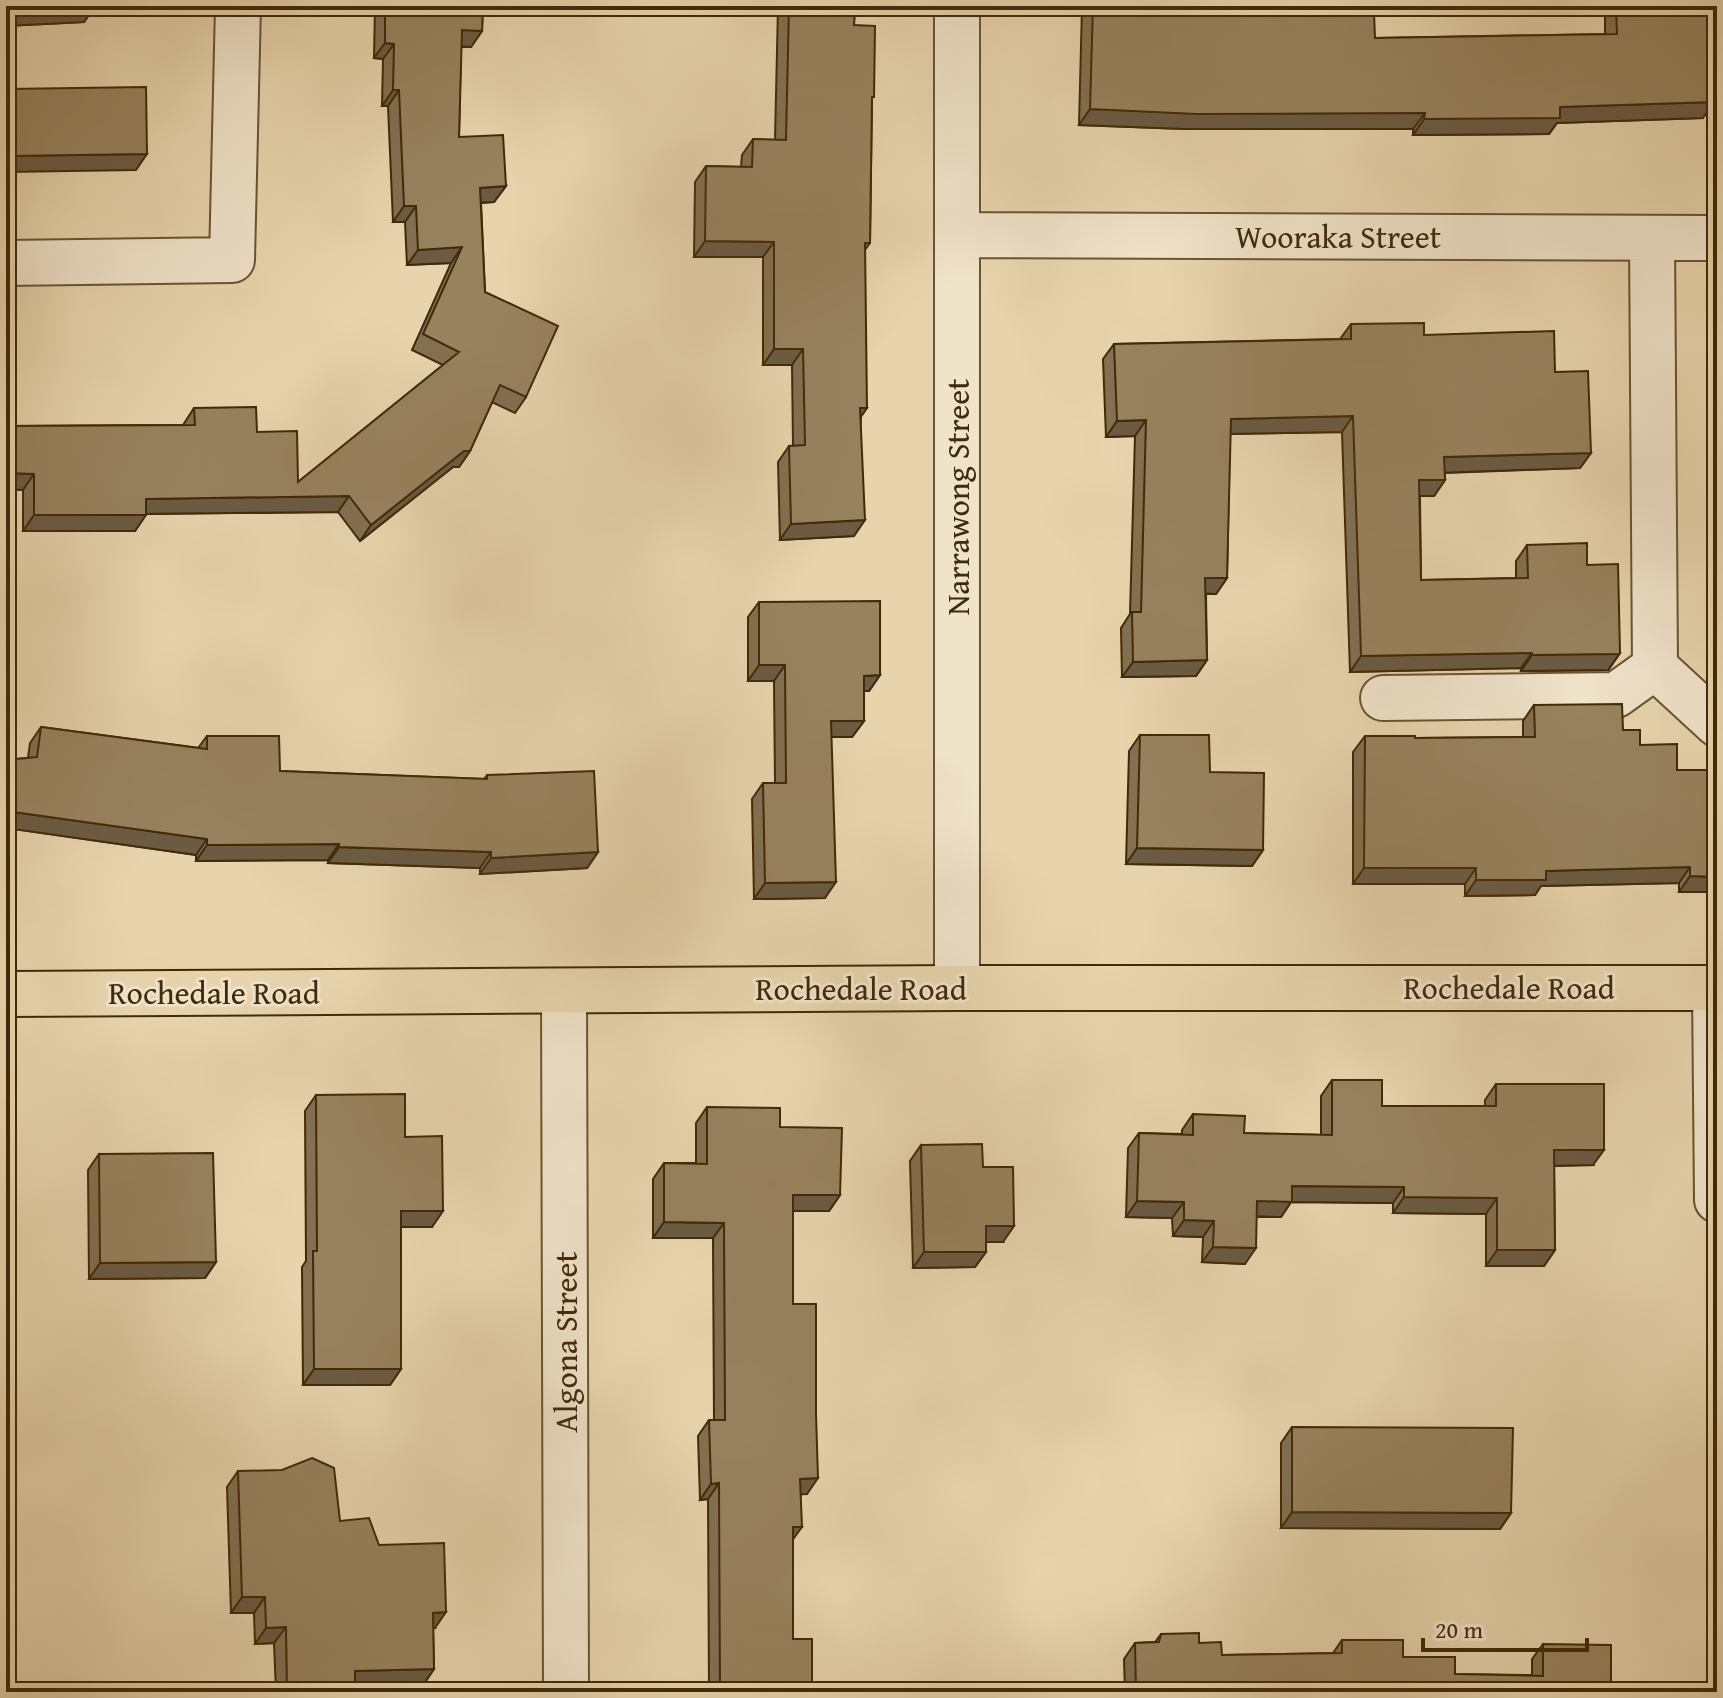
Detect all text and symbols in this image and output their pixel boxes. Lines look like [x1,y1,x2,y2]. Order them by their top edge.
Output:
street label: Wooraka Street [1235,213,1441,260]
street label: Narrawong Street [934,378,981,616]
street label: Rochedale Road [1403,964,1615,1011]
street label: Rochedale Road [755,965,967,1012]
street label: Rochedale Road [108,969,320,1016]
street label: Algona Street [542,1251,589,1433]
scale bar [1423,1602,1587,1652]
text: 20 m [1435,1612,1483,1647]

